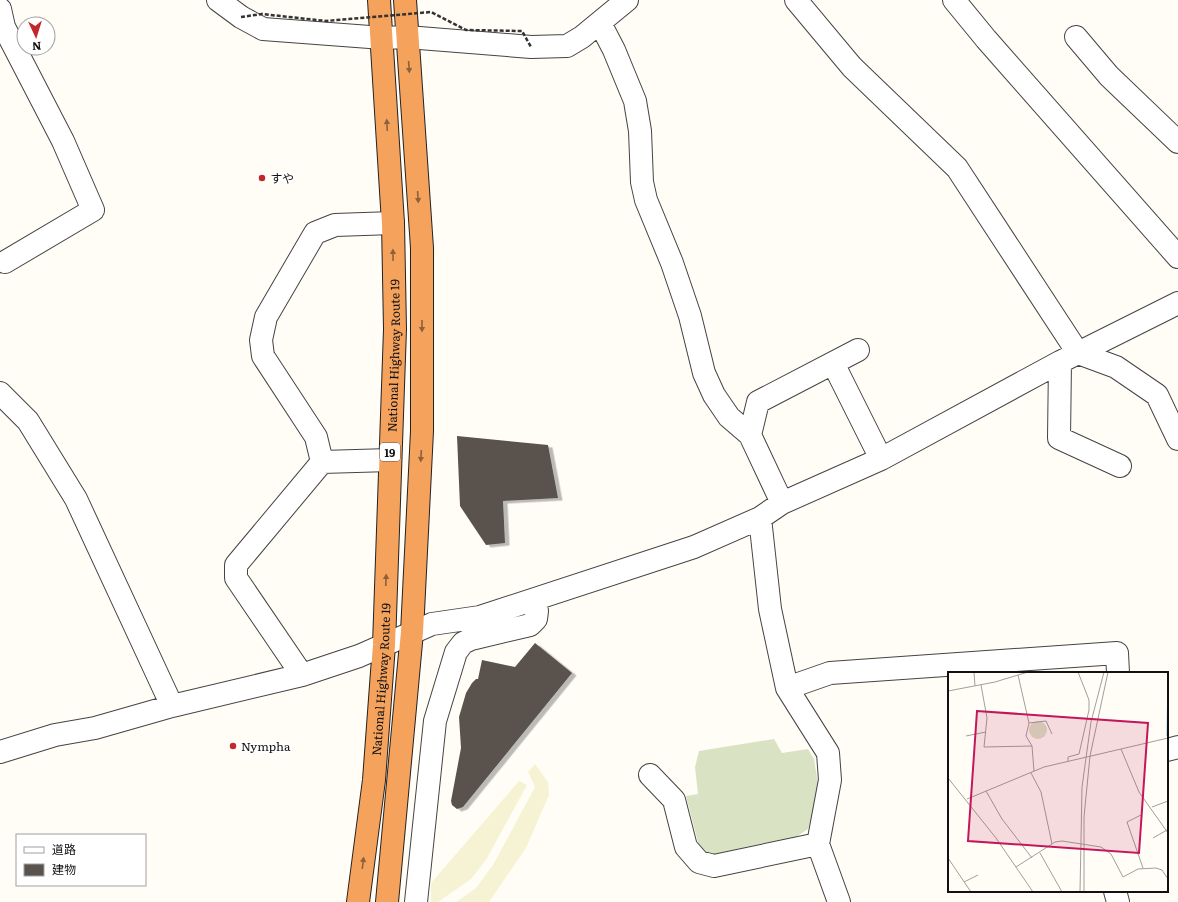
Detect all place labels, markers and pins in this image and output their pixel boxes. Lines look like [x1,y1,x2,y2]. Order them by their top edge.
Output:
place label: すや [270,169,294,187]
marker: すや [257,173,267,183]
place label: Nympha [241,737,291,755]
marker: Nympha [228,741,238,751]

